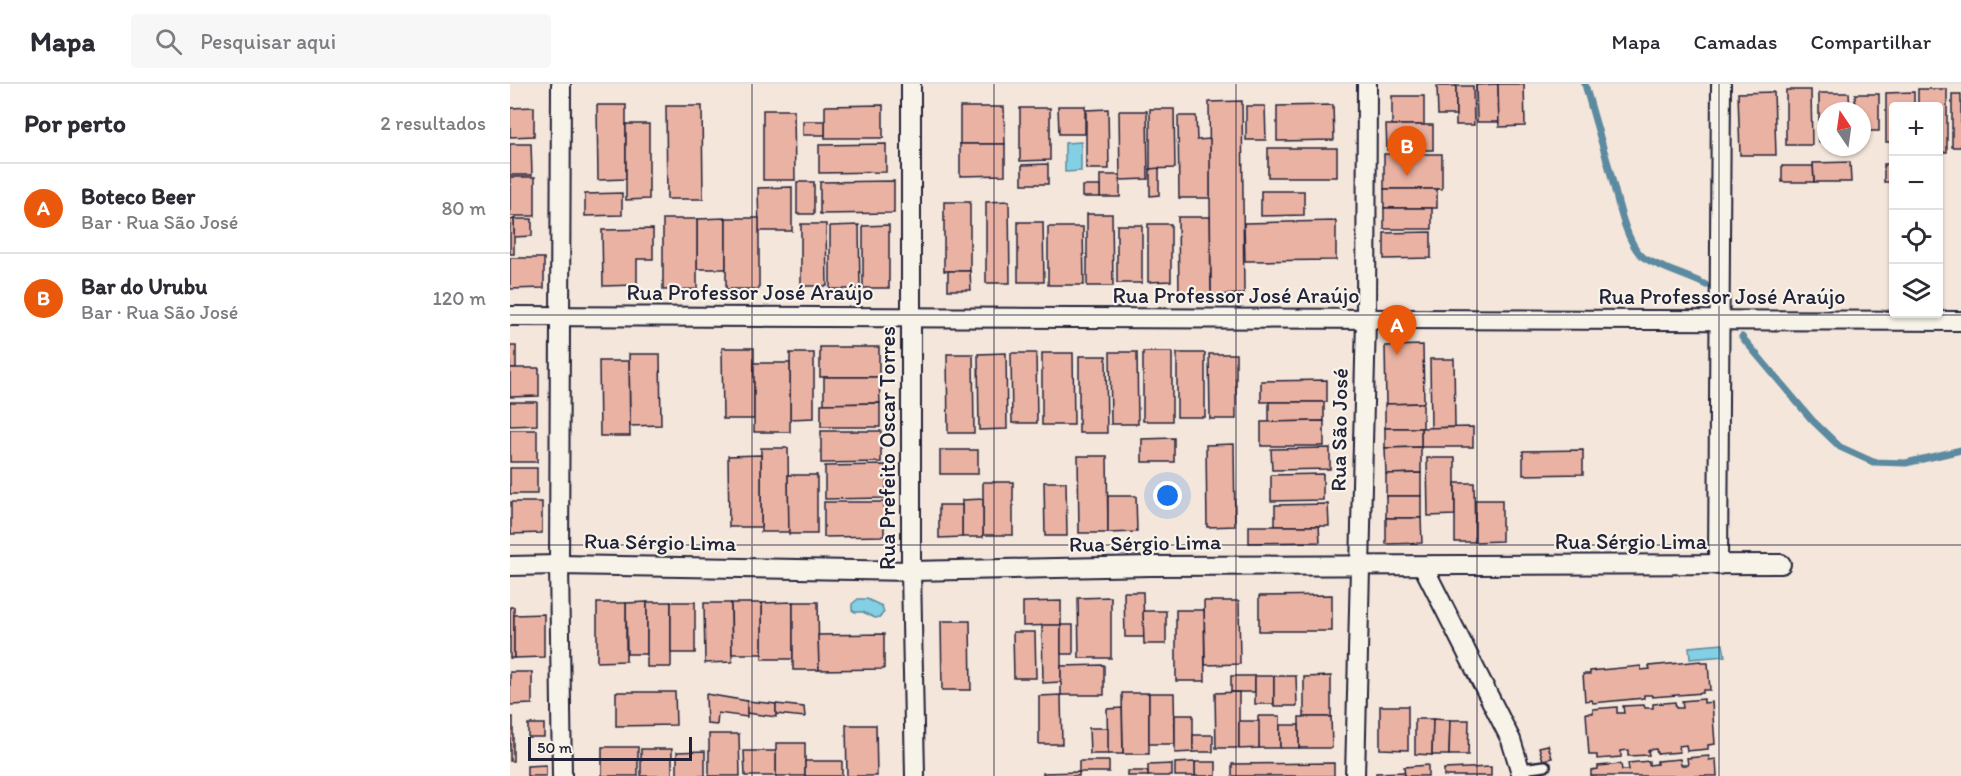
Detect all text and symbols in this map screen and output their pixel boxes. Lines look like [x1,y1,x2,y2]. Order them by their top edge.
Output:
search box [131,14,551,68]
text: Mapa [30,24,95,58]
icon: search [152,25,185,58]
text: Pesquisar aqui [200,28,336,55]
text: Mapa [1612,29,1660,54]
text: Camadas [1693,29,1777,54]
text: Compartilhar [1810,29,1931,54]
north arrow [1817,102,1871,156]
map controls [1889,102,1943,318]
button: + [1889,102,1943,156]
text: Por perto [24,107,126,139]
text: 2 resultados [380,111,486,135]
pin: B [1388,126,1426,176]
button: − [1889,156,1943,210]
text: Boteco Beer [81,183,195,210]
text: A [37,196,50,220]
text: 80 m [441,196,486,220]
text: Bar · Rua São José [81,210,238,234]
button: locate [1889,210,1943,264]
button: layers [1889,264,1943,318]
text: Bar do Urubu [81,273,207,300]
street label: Rua Professor José Araújo [627,279,873,306]
street label: Rua Professor José Araújo [1113,282,1359,309]
street label: Rua Professor José Araújo [1599,283,1845,310]
text: B [37,286,50,310]
text: 120 m [433,286,486,310]
text: Bar · Rua São José [81,300,238,324]
pin: A [1378,306,1416,355]
street label: Rua Prefeito Oscar Torres [874,326,901,570]
street label: Rua São José [1324,368,1354,492]
your location [1153,481,1182,510]
street label: Rua Sérgio Lima [584,527,737,557]
street label: Rua Sérgio Lima [1069,528,1222,558]
street label: Rua Sérgio Lima [1555,528,1708,555]
scale bar [528,734,692,762]
text: 50 m [537,738,572,757]

